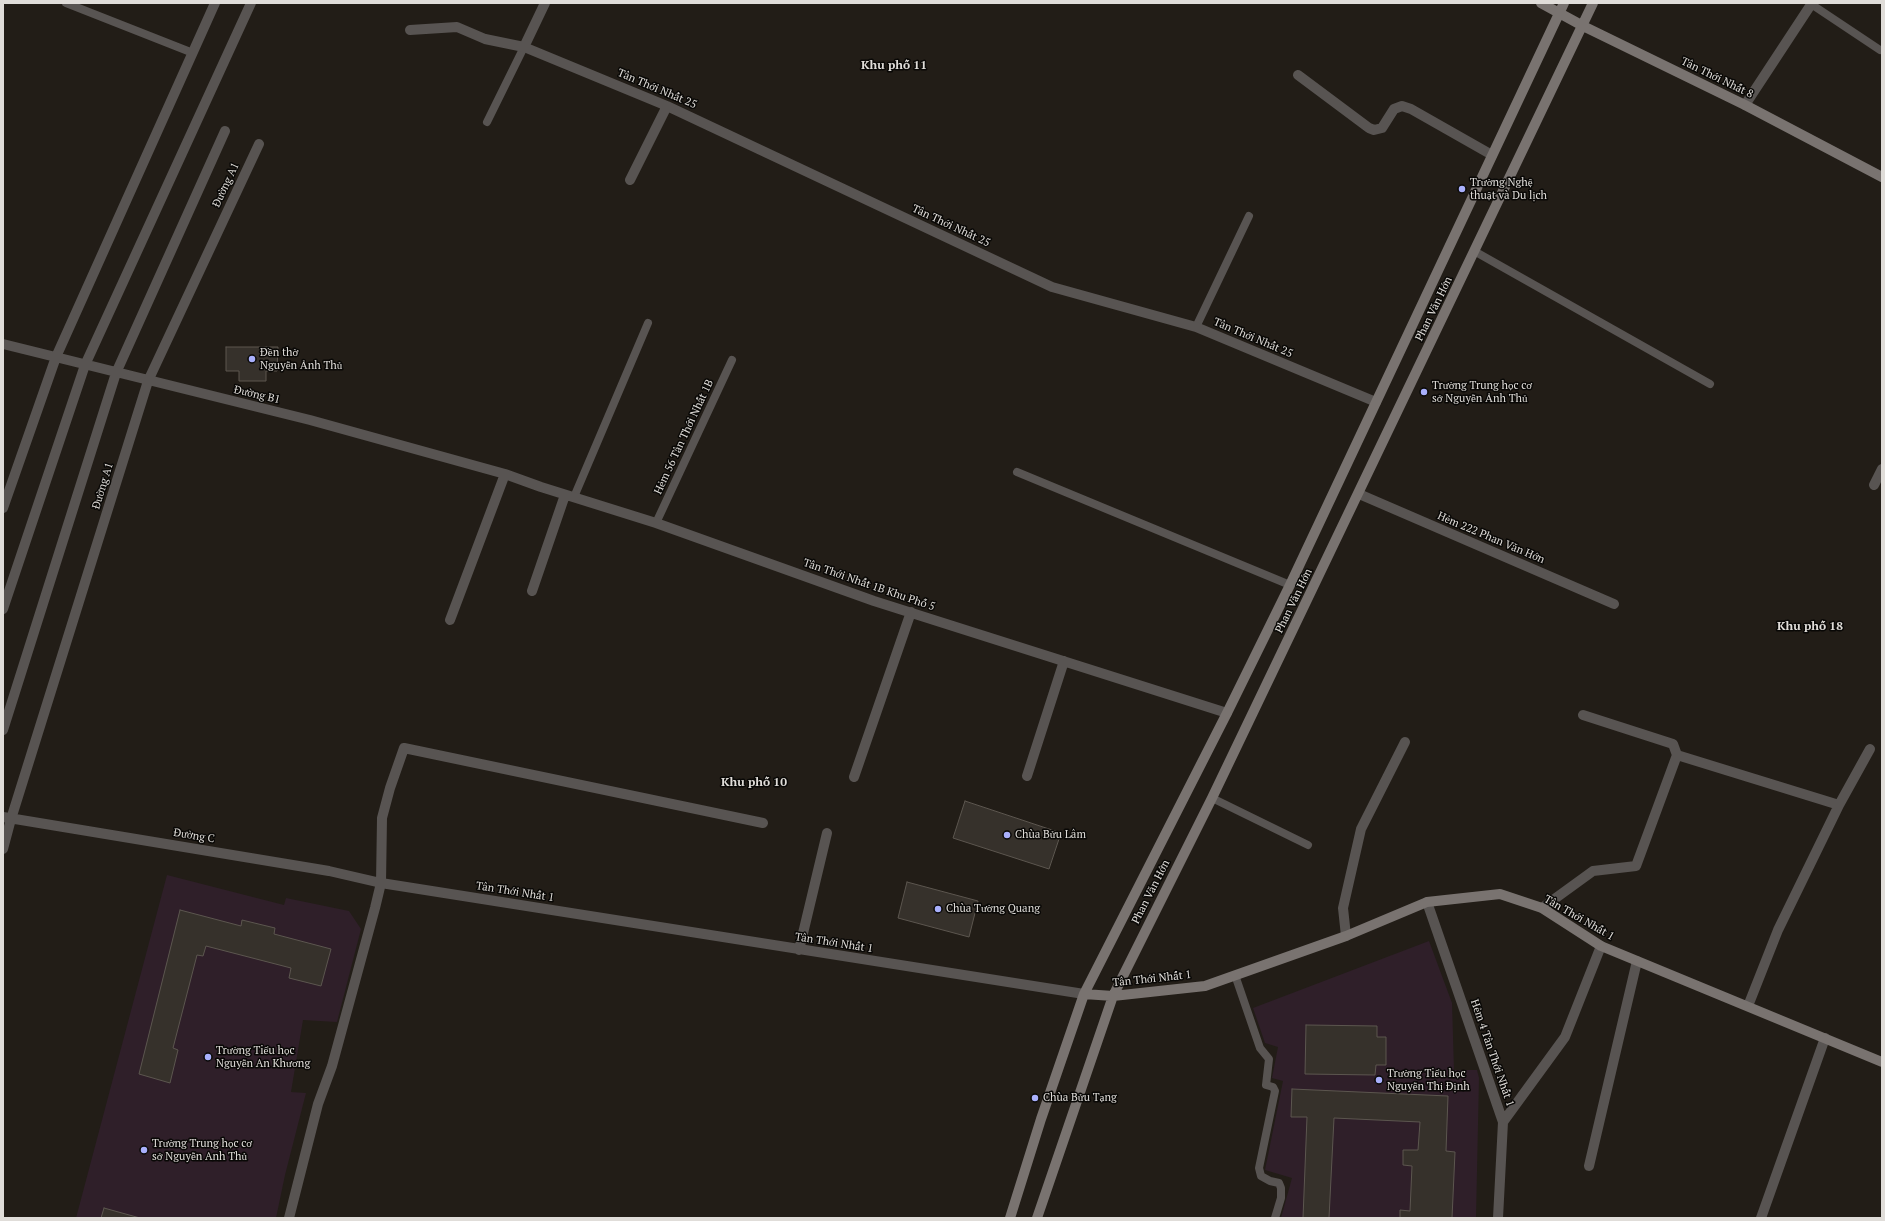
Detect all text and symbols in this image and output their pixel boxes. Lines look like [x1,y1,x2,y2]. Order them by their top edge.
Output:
street label: Tân Thới Nhất 8 [1679,55,1755,101]
district label: Khu phố 11 [861,59,927,73]
street label: Tân Thới Nhất 25 [615,66,699,112]
street label: Đường A1 [210,160,242,210]
place label: Trường Nghệ thuật và Du lịch [1470,176,1547,202]
marker: Trường Nghệ thuật và Du lịch [1457,184,1467,194]
street label: Tân Thới Nhất 25 [910,202,992,250]
street label: Phan Văn Hớn [1413,275,1455,343]
street label: Tân Thới Nhất 25 [1211,315,1295,361]
place label: Đền thờ Nguyễn Ảnh Thủ [260,346,342,372]
marker: Đền thờ Nguyễn Ảnh Thủ [247,354,257,364]
street label: Hẻm 56 Tân Thới Nhất 1B [652,378,716,496]
place label: Trường Trung học cơ sở Nguyễn Ảnh Thủ [1432,379,1532,405]
street label: Đường B1 [233,383,281,407]
marker: Trường Trung học cơ sở Nguyễn Ảnh Thủ [1419,387,1429,397]
street label: Đường A1 [90,461,116,511]
street label: Hẻm 222 Phan Văn Hớn [1435,509,1547,567]
street label: Tân Thới Nhất 1B Khu Phố 5 [801,556,937,614]
street label: Phan Văn Hớn [1273,567,1315,635]
district label: Khu phố 18 [1777,620,1843,634]
district label: Khu phố 10 [721,776,787,790]
street label: Đường C [172,826,216,846]
place label: Chùa Bửu Lâm [1015,828,1086,842]
marker: Chùa Bửu Lâm [1002,830,1012,840]
street label: Phan Văn Hớn [1129,858,1173,926]
street label: Tân Thới Nhất 1 [475,879,555,905]
street label: Tân Thới Nhất 1 [1542,893,1616,943]
place label: Chùa Tường Quang [946,902,1040,916]
marker: Chùa Tường Quang [933,904,943,914]
street label: Tân Thới Nhất 1 [794,930,874,956]
street label: Tân Thới Nhất 1 [1112,968,1192,990]
street label: Hẻm 4 Tân Thới Nhất 1 [1467,998,1517,1108]
place label: Trường Tiểu học Nguyễn An Khương [216,1044,310,1070]
marker: Trường Tiểu học Nguyễn An Khương [203,1052,213,1062]
place label: Trường Tiểu học Nguyễn Thị Định [1387,1067,1470,1093]
marker: Trường Tiểu học Nguyễn Thị Định [1374,1075,1384,1085]
place label: Chùa Bửu Tạng [1043,1091,1117,1105]
marker: Chùa Bửu Tạng [1030,1093,1040,1103]
place label: Trường Trung học cơ sở Nguyễn Anh Thủ [152,1137,252,1163]
marker: Trường Trung học cơ sở Nguyễn Anh Thủ [139,1145,149,1155]

